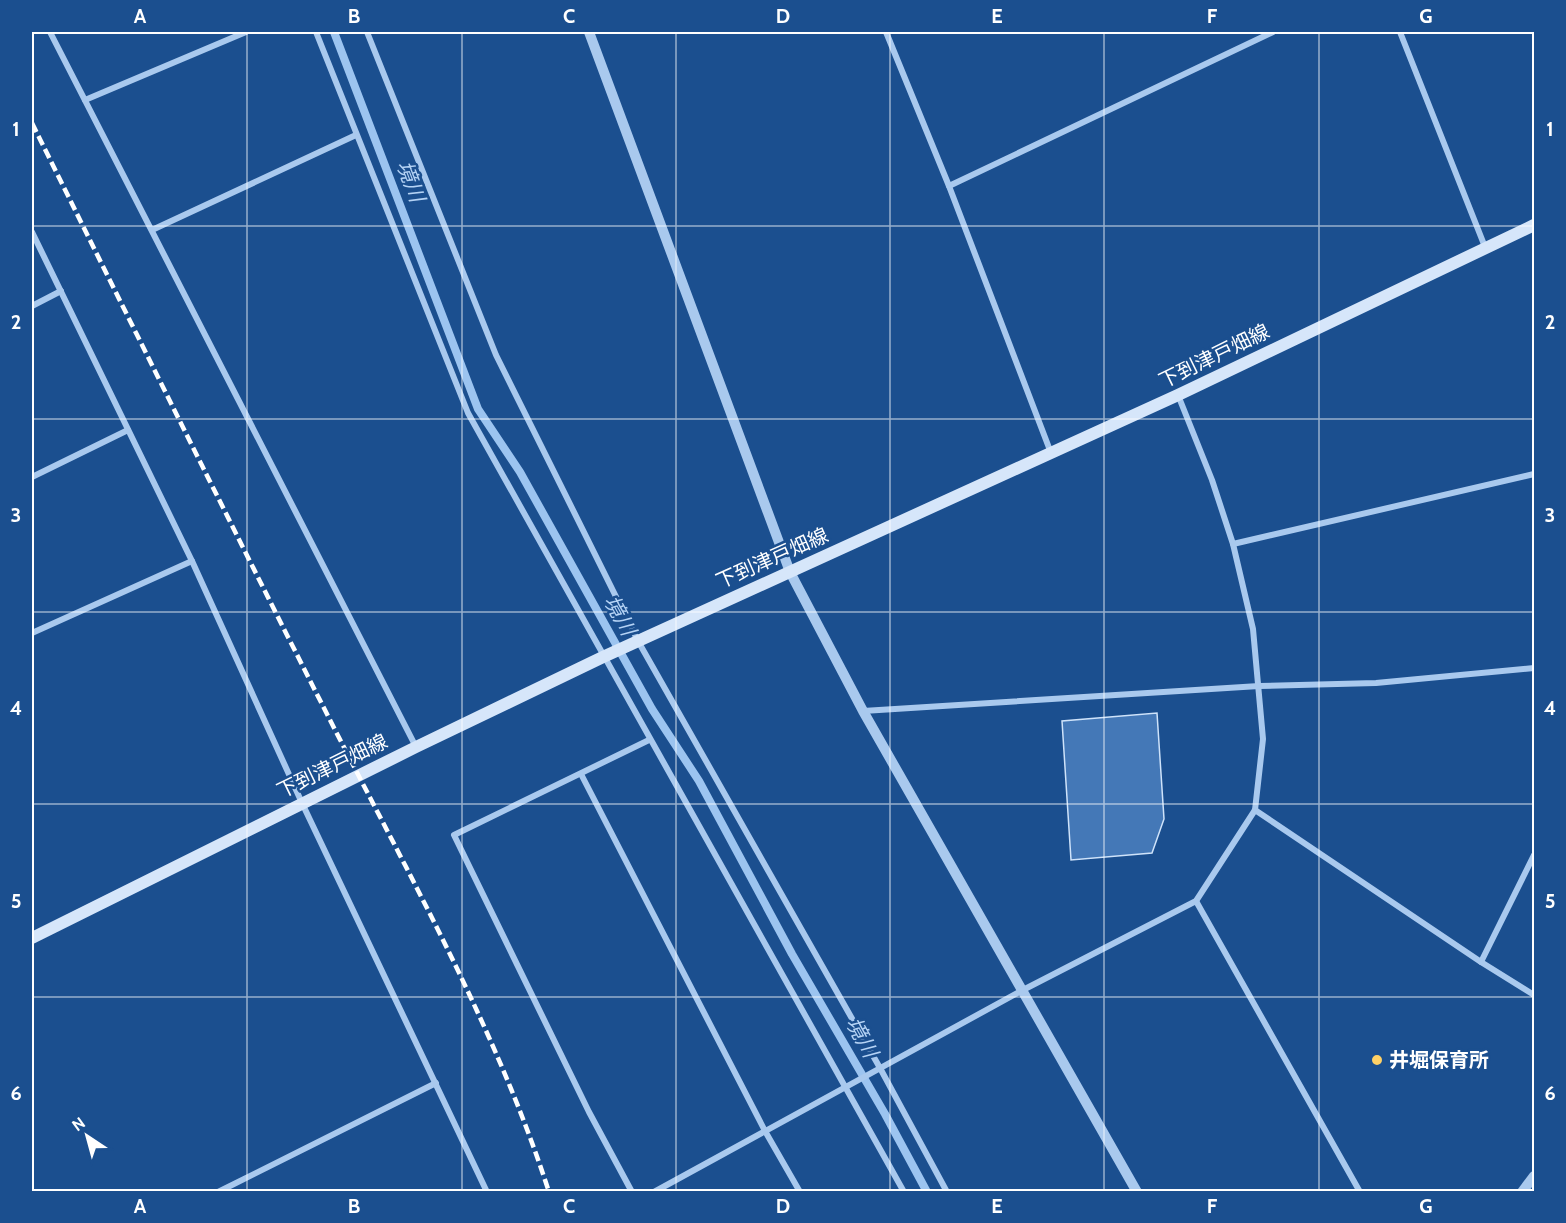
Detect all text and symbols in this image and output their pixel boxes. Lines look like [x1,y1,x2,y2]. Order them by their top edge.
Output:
text: A [134,4,147,28]
text: B [348,4,360,28]
text: C [563,4,575,28]
text: D [776,4,790,28]
text: E [991,4,1003,28]
text: F [1207,4,1218,28]
text: G [1419,4,1433,28]
text: 1 [12,117,20,141]
text: 1 [1546,117,1554,141]
water label: 境川 [392,157,431,207]
text: 2 [11,310,21,334]
text: 2 [1545,310,1555,334]
street label: 下到津戸畑線 [1155,319,1273,393]
text: 3 [11,503,21,527]
text: 3 [1545,503,1555,527]
street label: 下到津戸畑線 [712,523,832,593]
water label: 境川 [599,591,642,641]
text: 4 [10,696,22,720]
text: 4 [1544,696,1556,720]
street label: 下到津戸畑線 [273,729,391,803]
text: 5 [11,889,21,913]
text: 5 [1545,889,1555,913]
water label: 境川 [841,1013,884,1063]
place label: 井堀保育所 [1389,1048,1489,1072]
marker: 井堀保育所 [1370,1053,1384,1067]
text: 6 [10,1081,22,1105]
text: 6 [1544,1081,1556,1105]
north arrow [57,1106,117,1166]
text: N [68,1113,89,1135]
text: A [134,1194,147,1218]
text: B [348,1194,360,1218]
text: C [563,1194,575,1218]
text: D [776,1194,790,1218]
text: E [991,1194,1003,1218]
text: F [1207,1194,1218,1218]
text: G [1419,1194,1433,1218]

